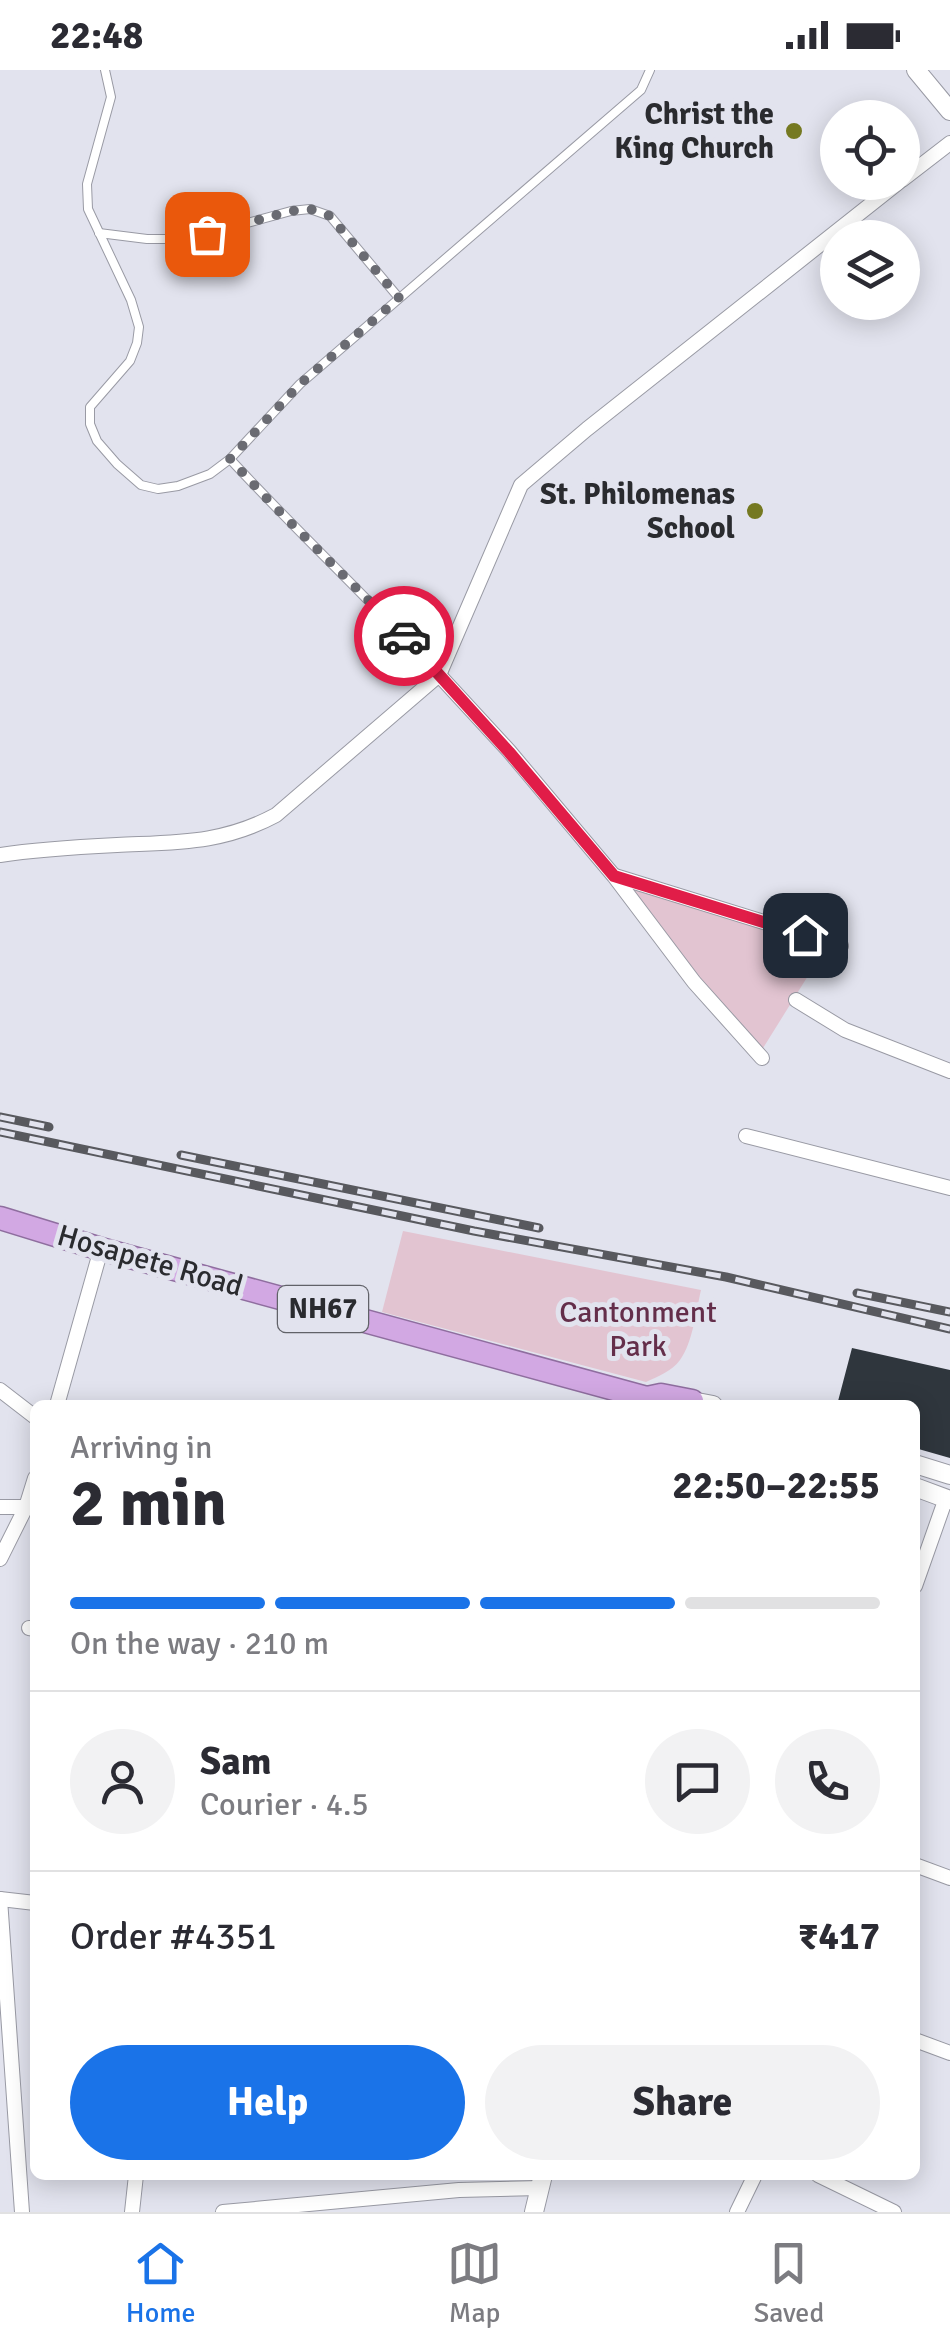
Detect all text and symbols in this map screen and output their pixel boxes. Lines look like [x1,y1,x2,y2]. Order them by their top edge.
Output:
text: 22:48 [50,12,143,59]
place label: Christ the King Church [614,96,774,167]
map controls [820,100,920,320]
button: locate [820,100,920,200]
marker: Christ the King Church [783,120,805,142]
pin [165,192,250,277]
icon: bag [180,207,235,262]
button: layers [820,220,920,320]
place label: St. Philomenas School [540,476,735,547]
marker: St. Philomenas School [744,500,766,522]
courier [354,586,454,686]
icon: car [377,609,432,664]
pin [763,893,848,978]
icon: home [778,908,833,963]
street label: Hosapete Road [53,1217,247,1305]
road number: NH67 [278,1286,368,1332]
park label: Cantonment Park [559,1294,717,1365]
text: Arriving in [70,1428,212,1467]
text: 22:50–22:55 [672,1462,880,1509]
text: 2 min [70,1464,227,1544]
text: On the way · 210 m [70,1624,329,1663]
button: person [70,1729,175,1834]
button: chat [645,1729,750,1834]
button: phone [775,1729,880,1834]
text: Sam [200,1738,271,1785]
text: Courier · 4.5 [200,1785,369,1824]
text: Order #4351 [70,1913,277,1960]
text: ₹417 [798,1913,880,1960]
button: Help [70,2045,465,2160]
button: Share [485,2045,880,2160]
tab: Home [126,2236,196,2330]
tab: Map [447,2236,502,2330]
tab: Saved [754,2236,824,2330]

